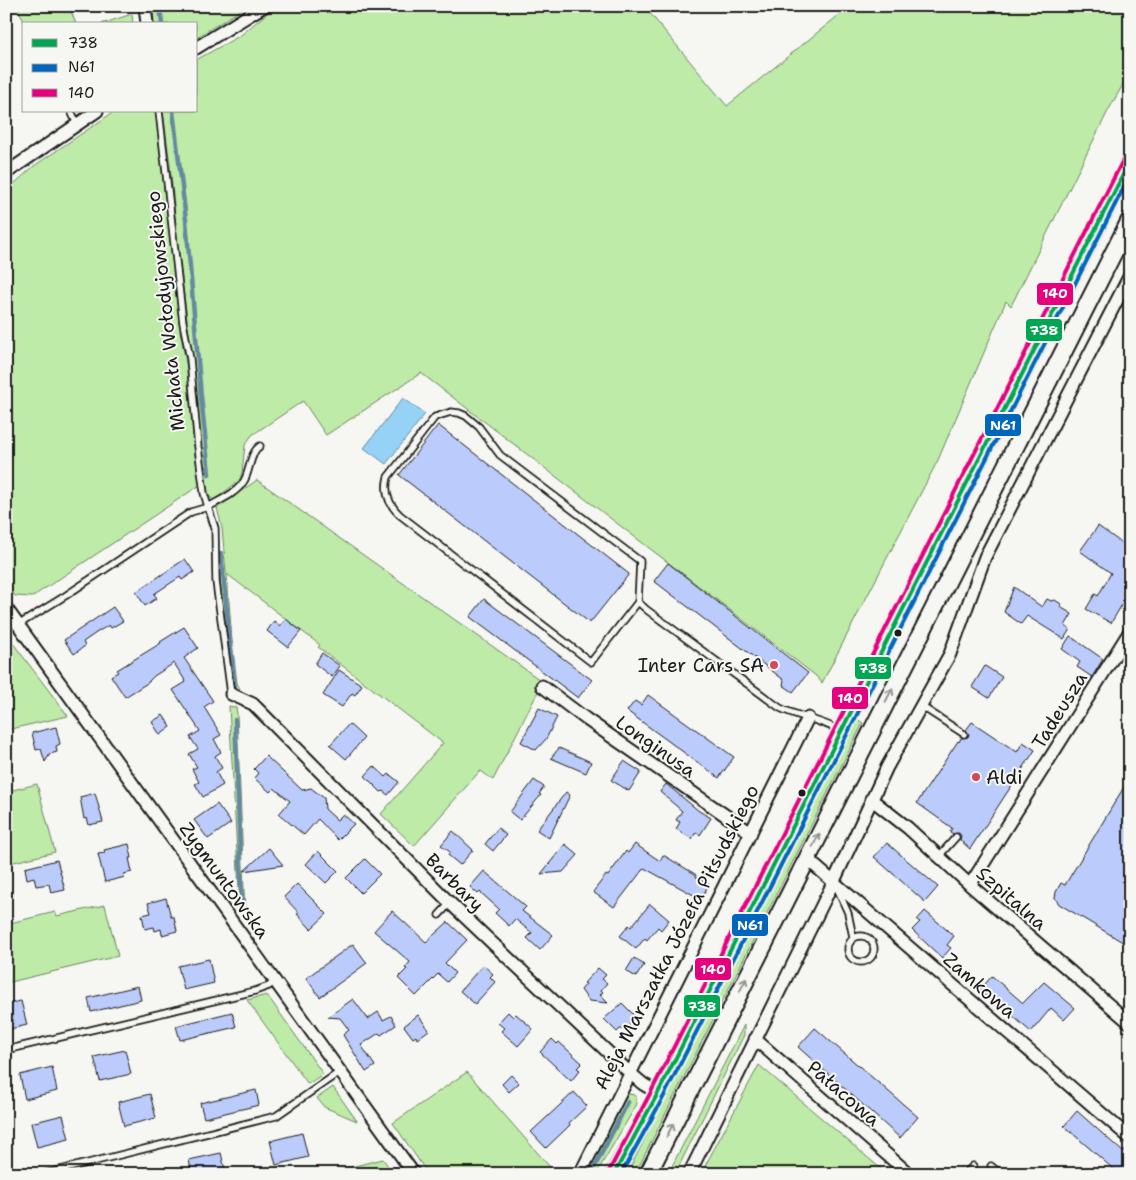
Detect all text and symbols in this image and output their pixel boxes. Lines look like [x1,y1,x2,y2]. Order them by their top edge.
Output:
legend [22,22,198,112]
text: 738 [68,33,98,53]
text: N61 [68,57,95,77]
text: 140 [68,83,94,103]
street label: Michała Wołodyjowskiego [140,190,191,432]
line badge: 140 [1036,282,1074,306]
text: 140 [1042,284,1068,302]
line badge: 738 [1025,318,1063,342]
text: 738 [1030,321,1059,339]
line badge: N61 [984,413,1022,437]
text: N61 [990,416,1016,434]
unlabelled marker [893,628,903,638]
place label: Inter Cars SA [638,653,764,678]
line badge: 738 [854,656,892,680]
marker: Inter Cars SA [768,659,780,671]
text: 738 [859,659,888,677]
street label: Tadeusza [1026,667,1093,753]
line badge: 140 [831,686,869,710]
one-way arrow [884,687,894,702]
text: 140 [837,689,863,707]
street label: Longinusa [611,710,701,783]
place label: Aldi [986,765,1023,790]
marker: Aldi [970,771,982,783]
street label: Aleja Marszałka Józefa Piłsudskiego [588,780,765,1094]
unlabelled marker [797,788,807,798]
street label: Zygmuntowska [174,817,275,944]
one-way arrow [812,833,822,848]
street label: Barbary [420,848,489,917]
street label: Szpitalna [971,861,1052,936]
line badge: N61 [731,913,769,937]
text: N61 [737,916,763,934]
street label: Zamkowa [938,947,1021,1024]
line badge: 140 [694,957,732,981]
text: 140 [700,960,726,978]
one-way arrow [739,978,748,993]
line badge: 738 [683,994,721,1018]
text: 738 [688,997,717,1015]
street label: Pałacowa [802,1055,885,1132]
one-way arrow [666,1123,675,1138]

